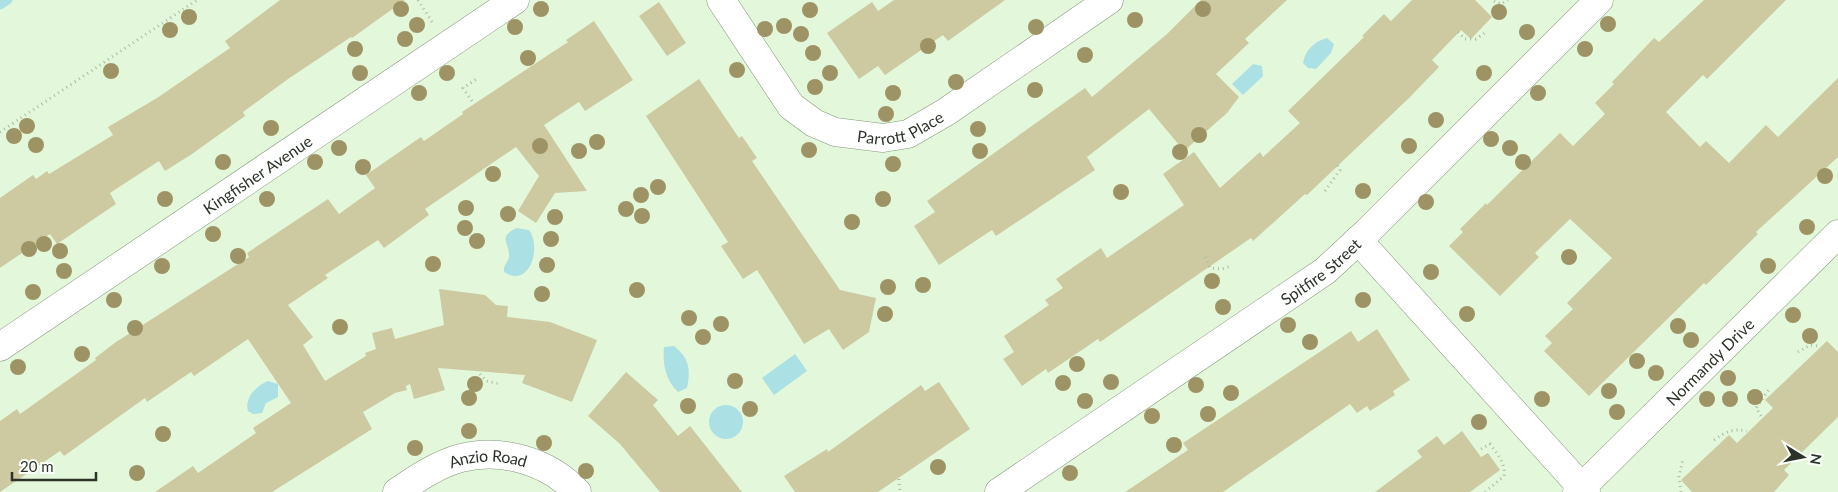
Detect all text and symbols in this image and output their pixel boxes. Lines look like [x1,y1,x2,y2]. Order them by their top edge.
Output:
street label: Parrott Place [856,106,946,148]
street label: Kingfisher Avenue [199,130,315,217]
street label: Spitfire Street [1277,234,1364,308]
street label: Normandy Drive [1661,314,1757,409]
north arrow [1778,432,1828,482]
street label: Anzio Road [446,445,530,471]
scale bar [12,450,96,482]
text: N [1807,453,1826,466]
text: 20 m [20,457,54,475]

